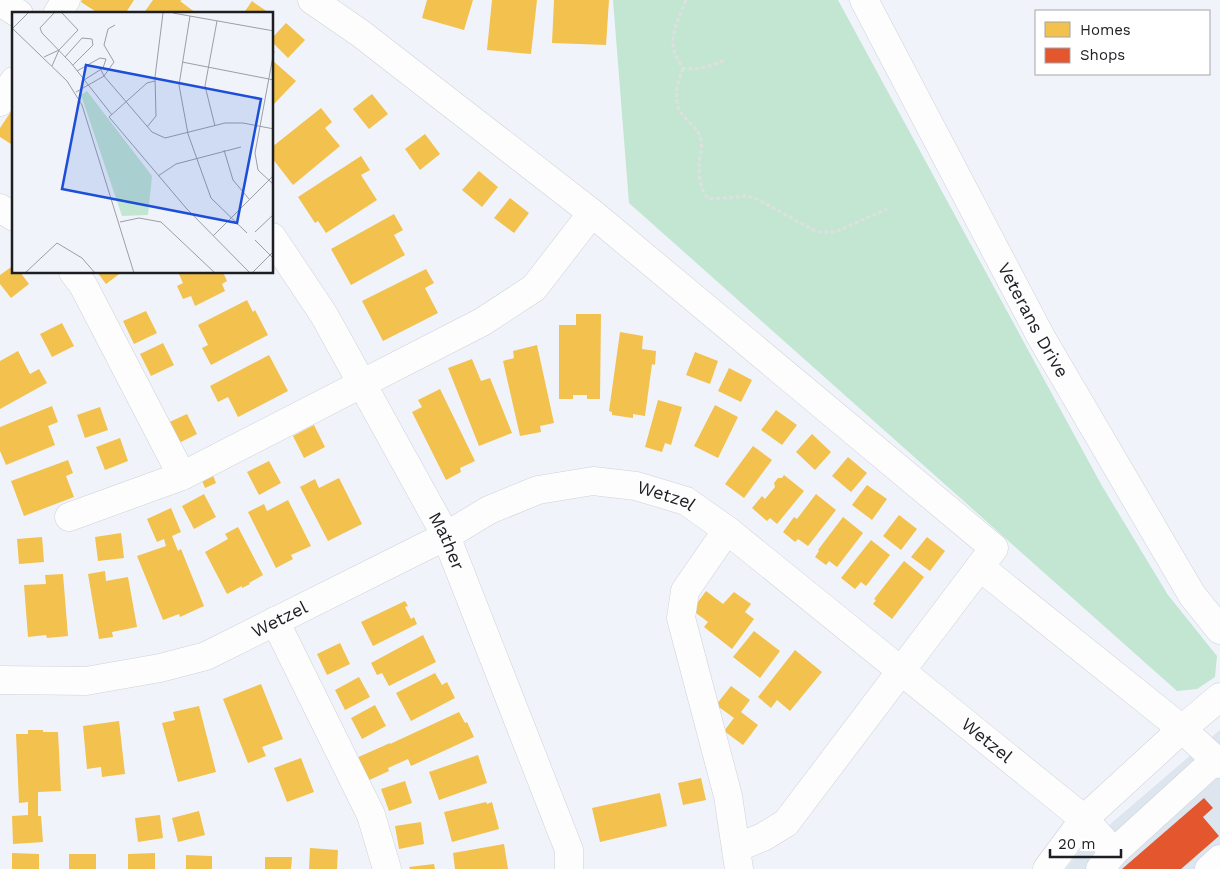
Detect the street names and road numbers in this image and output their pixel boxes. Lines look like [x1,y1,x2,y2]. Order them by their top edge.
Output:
street label: Veterans Drive [994,259,1073,381]
street label: Wetzel [635,476,700,515]
street label: Mather [425,508,469,573]
street label: Wetzel [248,596,311,641]
street label: Wetzel [957,713,1017,767]

